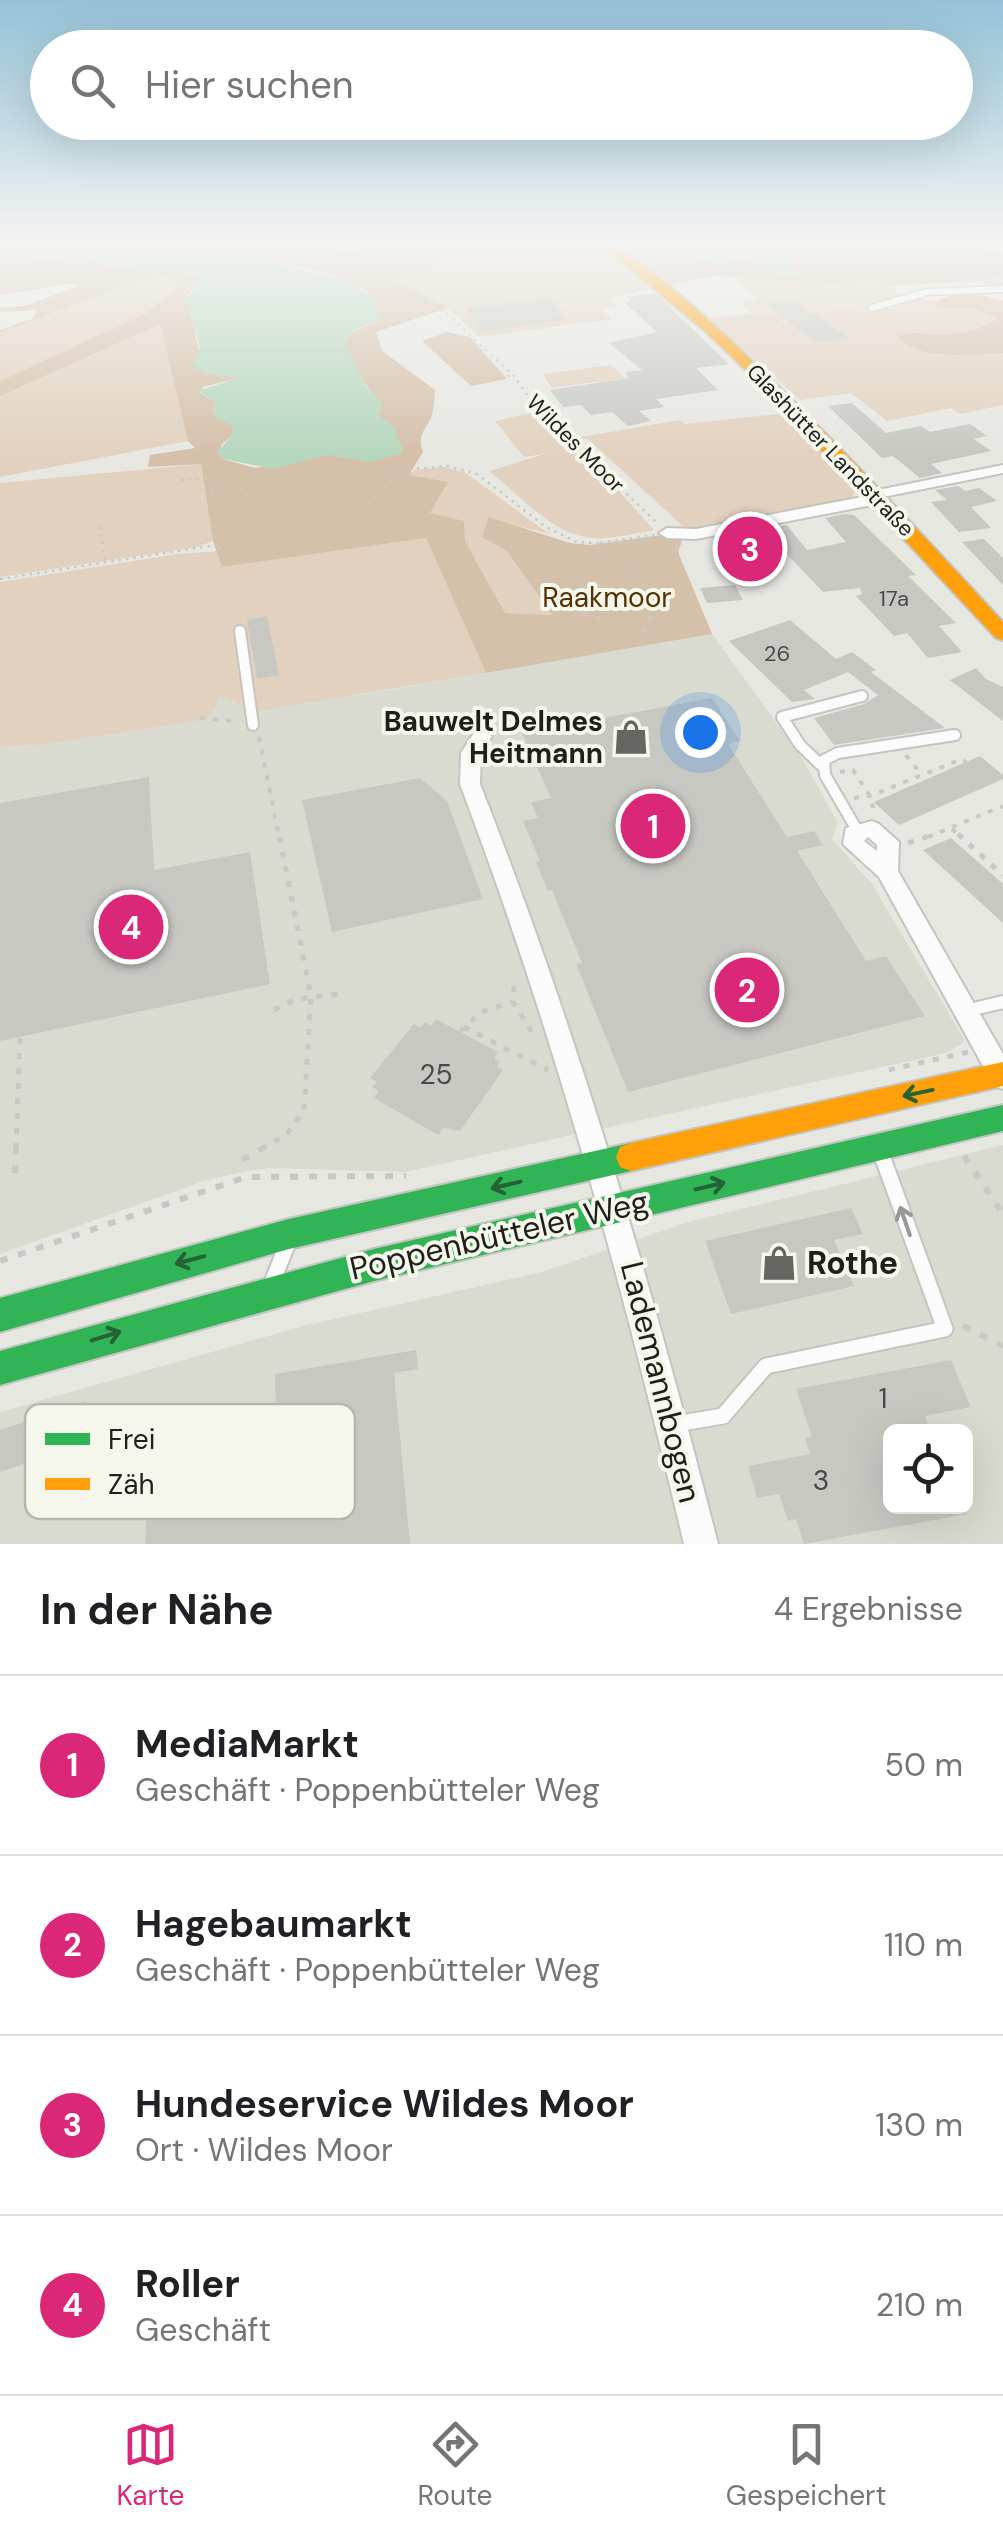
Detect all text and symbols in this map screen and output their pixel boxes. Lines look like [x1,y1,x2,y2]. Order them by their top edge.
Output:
search box [30,30,973,140]
icon: search [65,58,120,113]
text: Hier suchen [145,60,354,110]
street label: Glashütter Landstraße [741,358,921,543]
street label: Wildes Moor [520,388,631,499]
pin: 3 [718,512,782,586]
park label: Raakmoor [542,579,672,616]
house number: 17a [879,584,909,613]
house number: 26 [764,639,790,668]
place label: Bauwelt Delmes Heitmann [384,703,603,772]
your location [675,707,726,758]
shop icon: Bauwelt Delmes Heitmann [612,718,650,756]
pin: 1 [620,788,686,864]
pin: 4 [98,890,164,964]
pin: 2 [714,952,780,1028]
house number: 25 [419,1056,453,1093]
one-way arrow [903,1084,935,1103]
one-way arrow [693,1176,725,1194]
one-way arrow [491,1177,523,1196]
street label: Poppenbütteler Weg [346,1180,652,1290]
one-way arrow [895,1206,913,1237]
place label: Rothe [807,1242,898,1284]
shop icon: Rothe [760,1244,798,1282]
one-way arrow [175,1252,206,1271]
street label: Lademannbogen [611,1257,711,1507]
one-way arrow [90,1326,121,1344]
house number: 1 [879,1380,887,1417]
legend [25,1404,355,1519]
text: Frei [108,1421,155,1458]
map controls [883,1424,973,1514]
button: locate [883,1424,973,1514]
house number: 3 [813,1462,829,1499]
text: Zäh [108,1466,154,1503]
text: In der Nähe [40,1582,274,1637]
text: 4 Ergebnisse [774,1588,963,1630]
text: MediaMarkt [135,1719,359,1769]
text: 1 [67,1744,78,1786]
text: 50 m [885,1744,963,1786]
text: Geschäft · Poppenbütteler Weg [135,1769,600,1811]
text: Hagebaumarkt [135,1899,412,1949]
text: 2 [63,1924,82,1966]
text: 110 m [884,1924,963,1966]
text: Geschäft · Poppenbütteler Weg [135,1949,600,1991]
text: Hundeservice Wildes Moor [135,2079,634,2129]
text: 3 [63,2104,82,2146]
text: 130 m [875,2104,963,2146]
text: Ort · Wildes Moor [135,2129,393,2171]
text: Roller [135,2259,240,2309]
text: 4 [62,2284,83,2326]
text: 210 m [876,2284,963,2326]
text: Geschäft [135,2309,271,2351]
tab: Karte [117,2417,184,2514]
tab: Route [418,2417,493,2514]
tab: Gespeichert [726,2417,886,2514]

